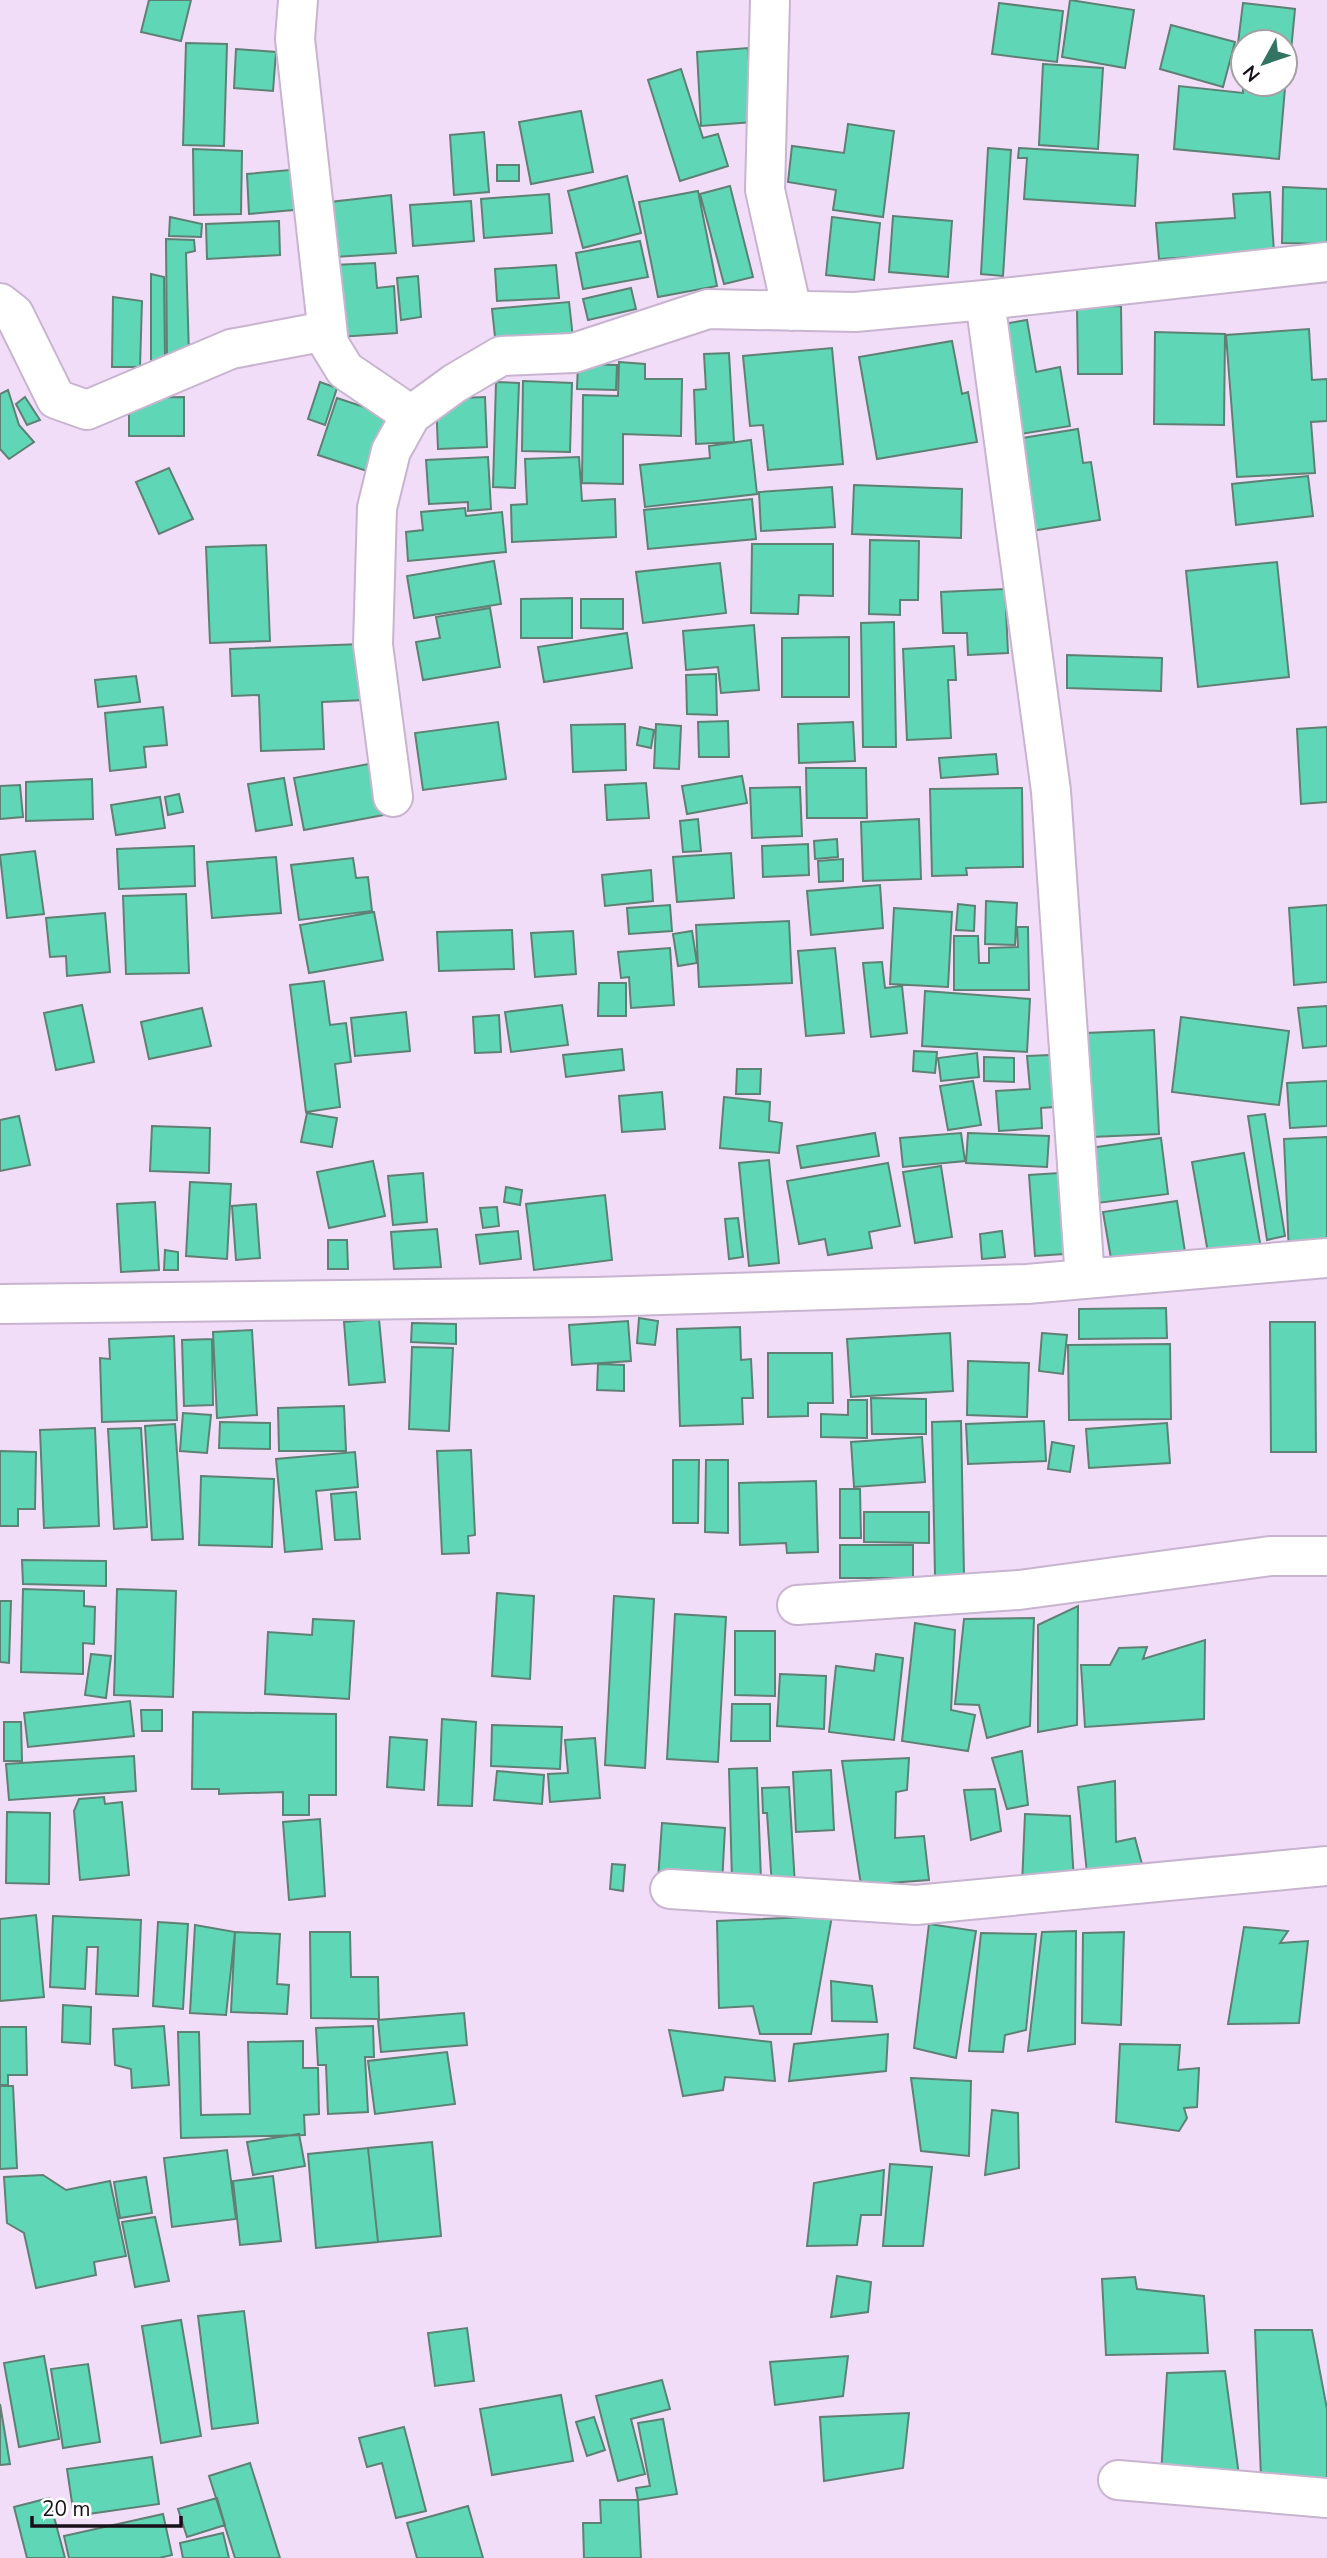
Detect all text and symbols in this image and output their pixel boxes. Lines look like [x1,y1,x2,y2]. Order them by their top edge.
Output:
north arrow [1229,28,1299,98]
text: N [1237,59,1266,87]
scale bar [32,2484,180,2528]
text: 20 m [42,2495,91,2523]

